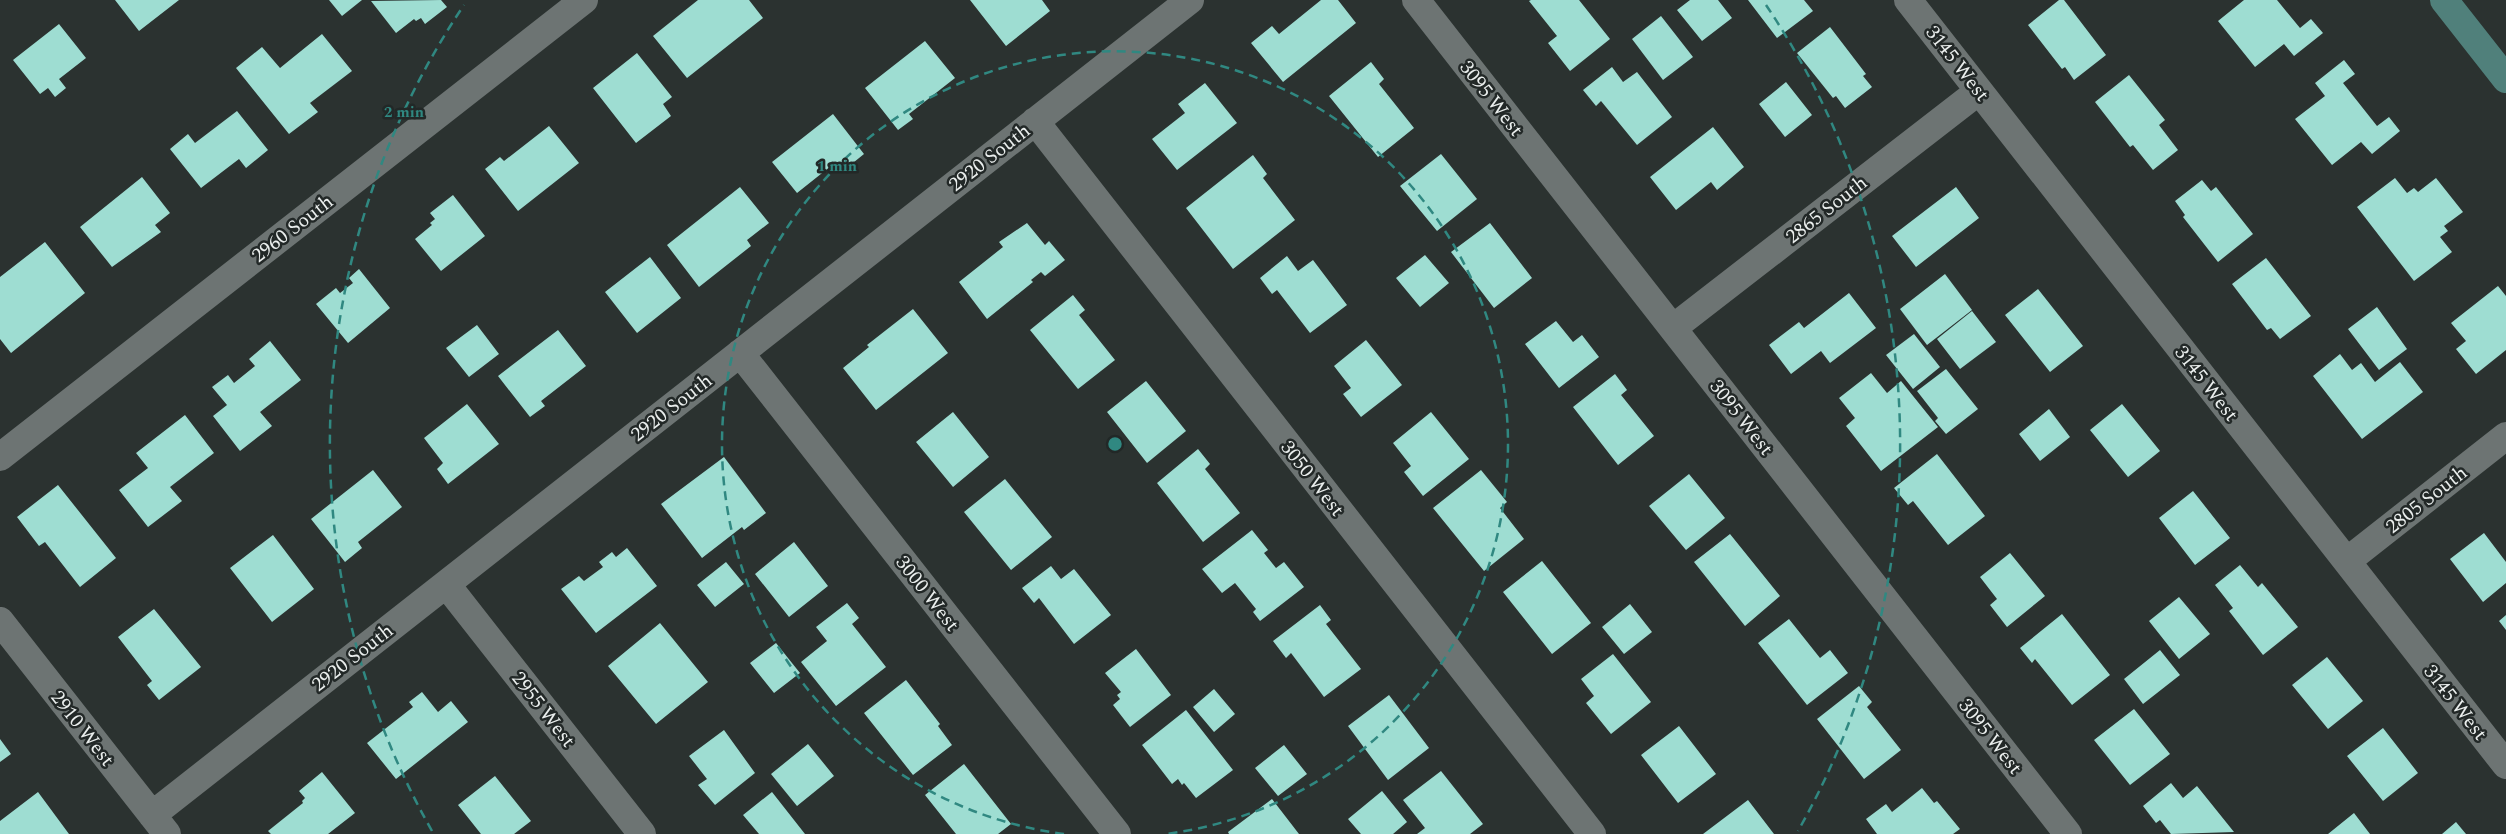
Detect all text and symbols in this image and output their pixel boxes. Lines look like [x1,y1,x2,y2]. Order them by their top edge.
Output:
street label: 3145 West [1918,19,1997,108]
street label: 3095 West [1452,54,1531,143]
text: 2 min [384,101,424,124]
street label: 2920 South [942,116,1037,199]
text: 1 min [817,155,857,178]
street label: 2865 South [1779,168,1874,251]
street label: 2960 South [245,187,340,270]
street label: 3145 West [2167,339,2246,428]
street label: 2920 South [624,366,719,449]
street label: 3095 West [1702,373,1781,462]
street label: 3050 West [1273,434,1352,523]
centre of rings [1106,435,1124,453]
street label: 2805 South [2379,458,2474,541]
street label: 3000 West [888,549,967,638]
street label: 2920 South [305,616,400,699]
street label: 3145 West [2416,658,2495,747]
street label: 2955 West [504,665,583,754]
street label: 2910 West [43,684,122,773]
street label: 3095 West [1951,692,2030,781]

